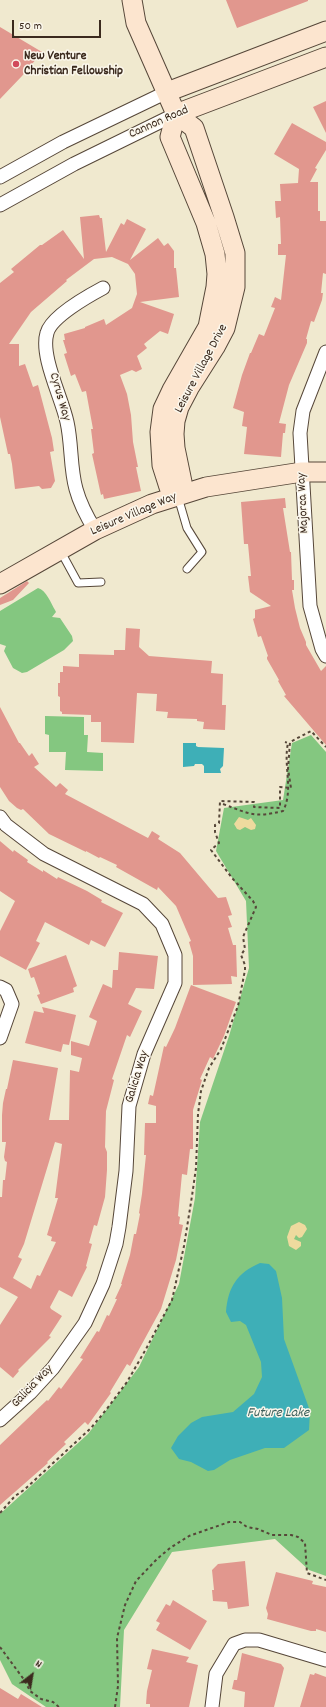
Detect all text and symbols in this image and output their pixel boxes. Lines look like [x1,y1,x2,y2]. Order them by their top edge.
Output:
scale bar [14,12,103,38]
text: 50 m [19,18,42,35]
place label: New Venture Christian Fellowship [24,49,123,80]
marker: New Venture Christian Fellowship [11,59,21,69]
street label: Cannon Road [127,103,191,143]
street label: Leisure Village Drive [172,322,232,416]
street label: Cyrus Way [45,371,73,423]
street label: Majorca Way [295,472,313,534]
street label: Leisure Village Way [89,490,179,540]
street label: Galicia Way [123,1049,153,1105]
street label: Galicia Way [9,1362,57,1412]
water label: Future Lake [247,1406,309,1422]
north arrow [12,1655,52,1695]
text: N [32,1656,45,1673]

